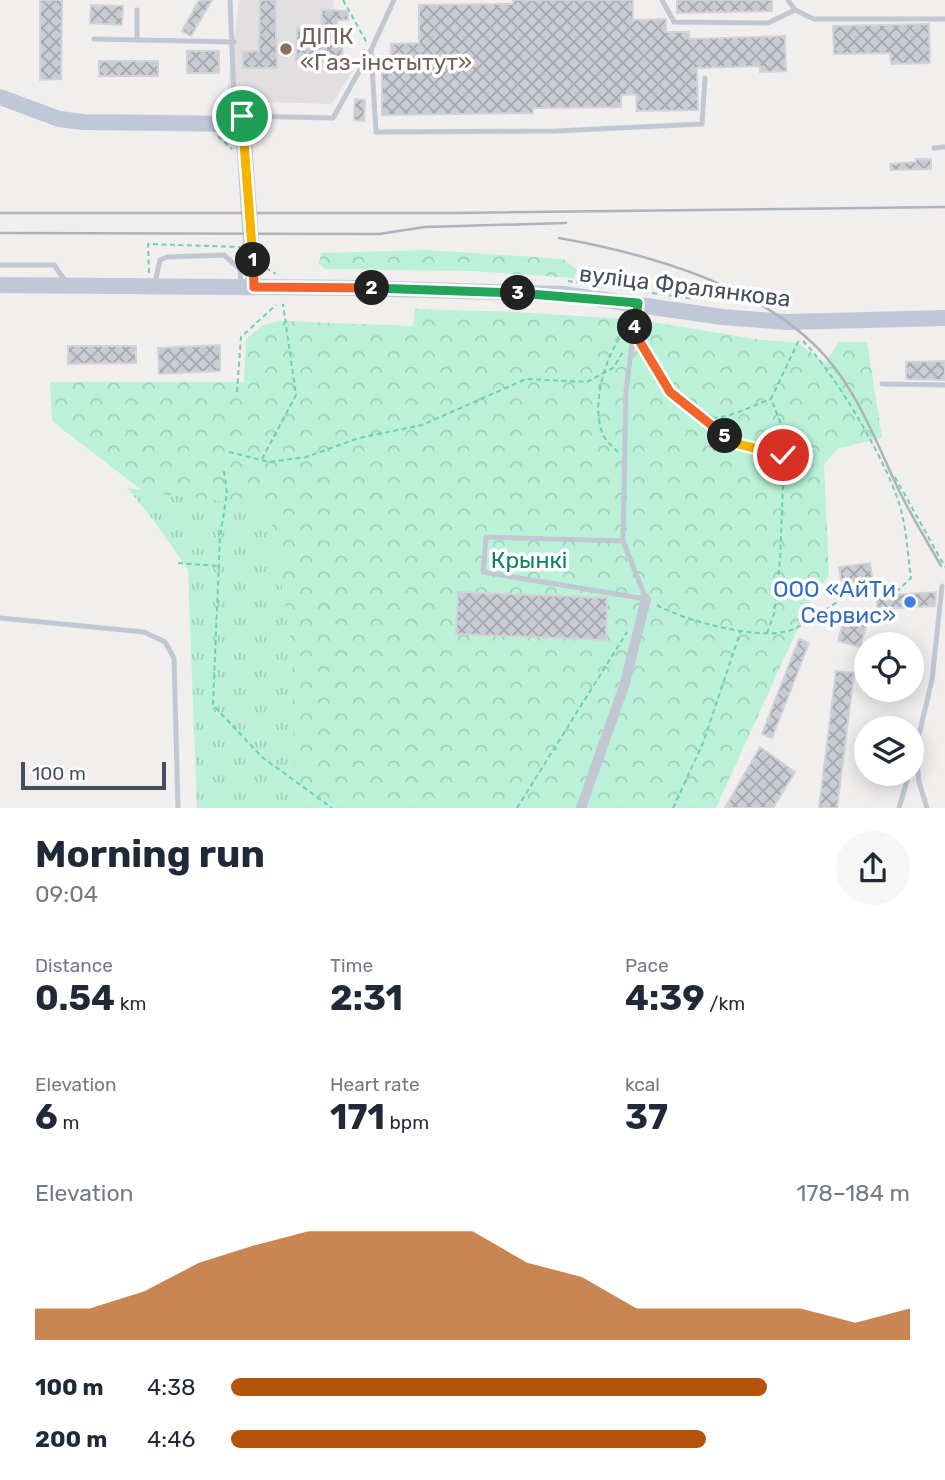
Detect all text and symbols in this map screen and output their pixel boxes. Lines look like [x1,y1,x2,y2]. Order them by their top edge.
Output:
place label: ДІПК «Газ-інстытут» [300,22,472,76]
marker: ДІПК «Газ-інстытут» [278,41,294,57]
pin [212,86,272,146]
icon: arrive [223,97,261,135]
pin: 1 [236,243,270,278]
text: 1 [248,248,257,271]
street label: вуліца Фралянкова [578,259,792,313]
pin: 2 [354,270,390,306]
text: 2 [365,276,378,299]
pin: 3 [500,276,536,310]
text: 3 [511,281,524,304]
pin: 4 [618,310,652,344]
text: 4 [628,315,641,338]
pin: 5 [708,418,742,453]
text: 5 [718,424,731,447]
pin [753,425,813,485]
icon: check [764,436,802,474]
park label: Крынкі [491,546,567,574]
place label: ООО «АйТи Сервис» [773,575,896,629]
marker: ООО «АйТи Сервис» [902,594,918,610]
map controls [854,632,924,786]
button: locate [854,632,924,702]
button: layers [854,716,924,786]
scale bar [21,759,166,791]
text: 100 m [32,762,86,785]
text: Morning run [35,831,265,877]
button: share [836,831,910,905]
text: 09:04 [35,880,98,908]
text: Distance [35,954,113,977]
text: Time [330,954,373,977]
text: Pace [625,954,669,977]
text: 0.54 [35,977,115,1019]
text: 2:31 [330,977,403,1019]
text: 4:39 [625,977,705,1019]
text: km [115,992,146,1015]
text: /km [705,992,745,1015]
text: Elevation [35,1073,116,1096]
text: Heart rate [330,1073,420,1096]
text: kcal [625,1073,660,1096]
text: 6 [35,1096,58,1138]
text: 171 [330,1096,385,1138]
text: 37 [625,1096,668,1138]
text: m [58,1111,79,1134]
text: bpm [385,1111,429,1134]
text: Elevation [35,1179,134,1207]
text: 178–184 m [797,1179,910,1207]
text: 100 m [35,1373,104,1401]
text: 4:38 [147,1373,196,1401]
text: 200 m [35,1425,107,1453]
text: 4:46 [147,1425,195,1453]

